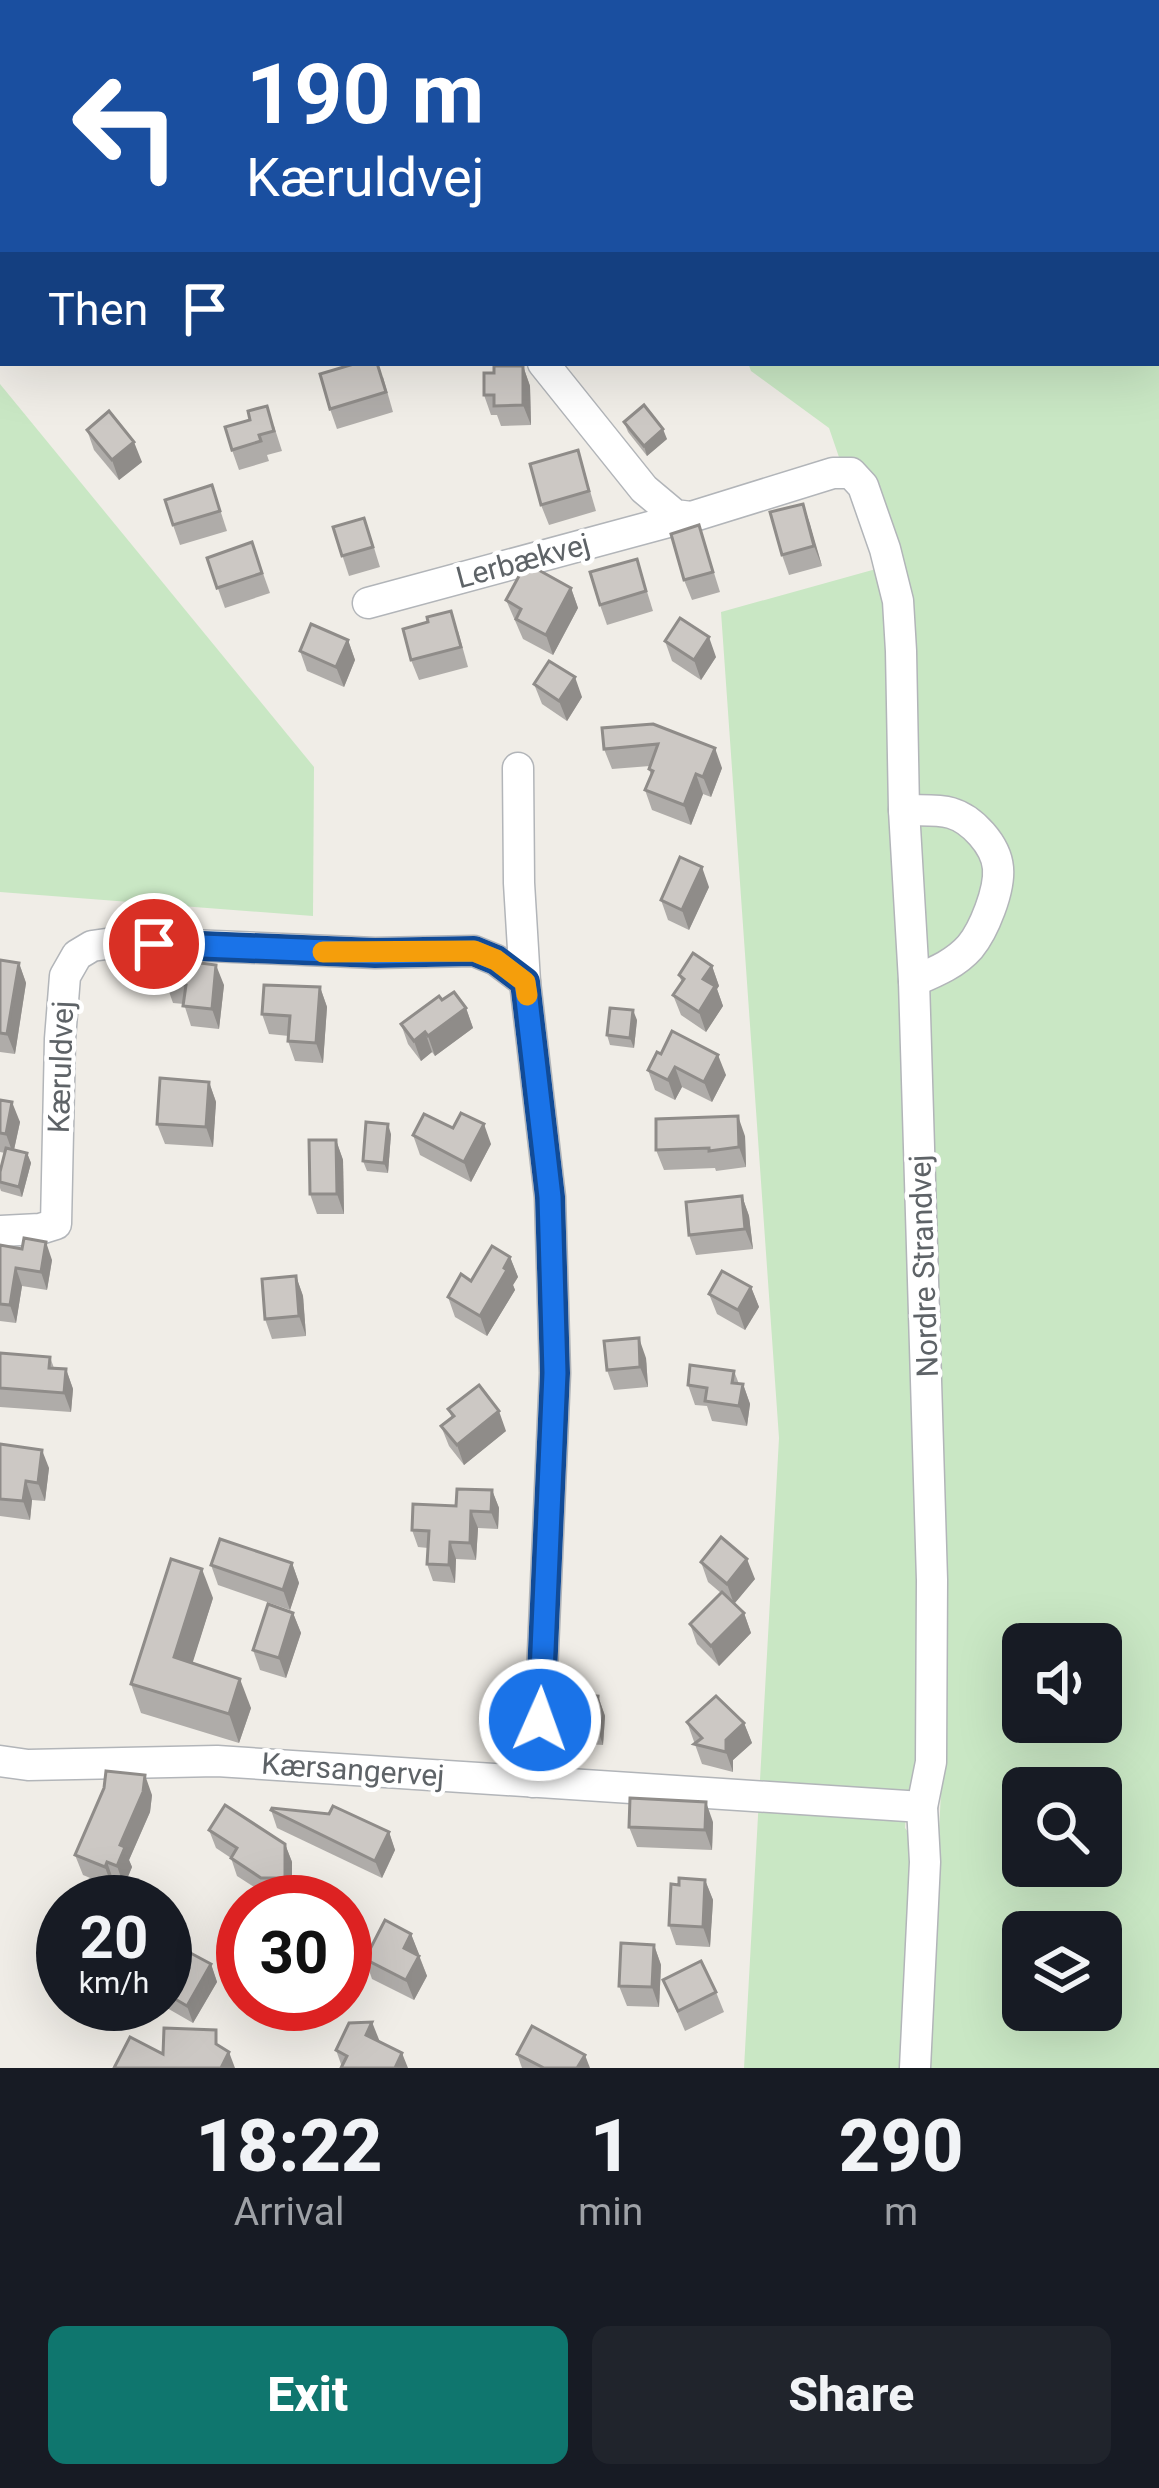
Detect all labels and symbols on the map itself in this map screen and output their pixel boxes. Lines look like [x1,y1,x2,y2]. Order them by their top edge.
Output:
street label: Lerbækvej [452,526,594,595]
pin [103,893,205,995]
street label: Kæruldvej [41,1000,80,1134]
street label: Nordre Strandvej [902,1154,945,1378]
position arrow [477,1657,603,1783]
street label: Kærsangervej [260,1746,446,1793]
speed limit sign: 30 [216,1875,372,2031]

